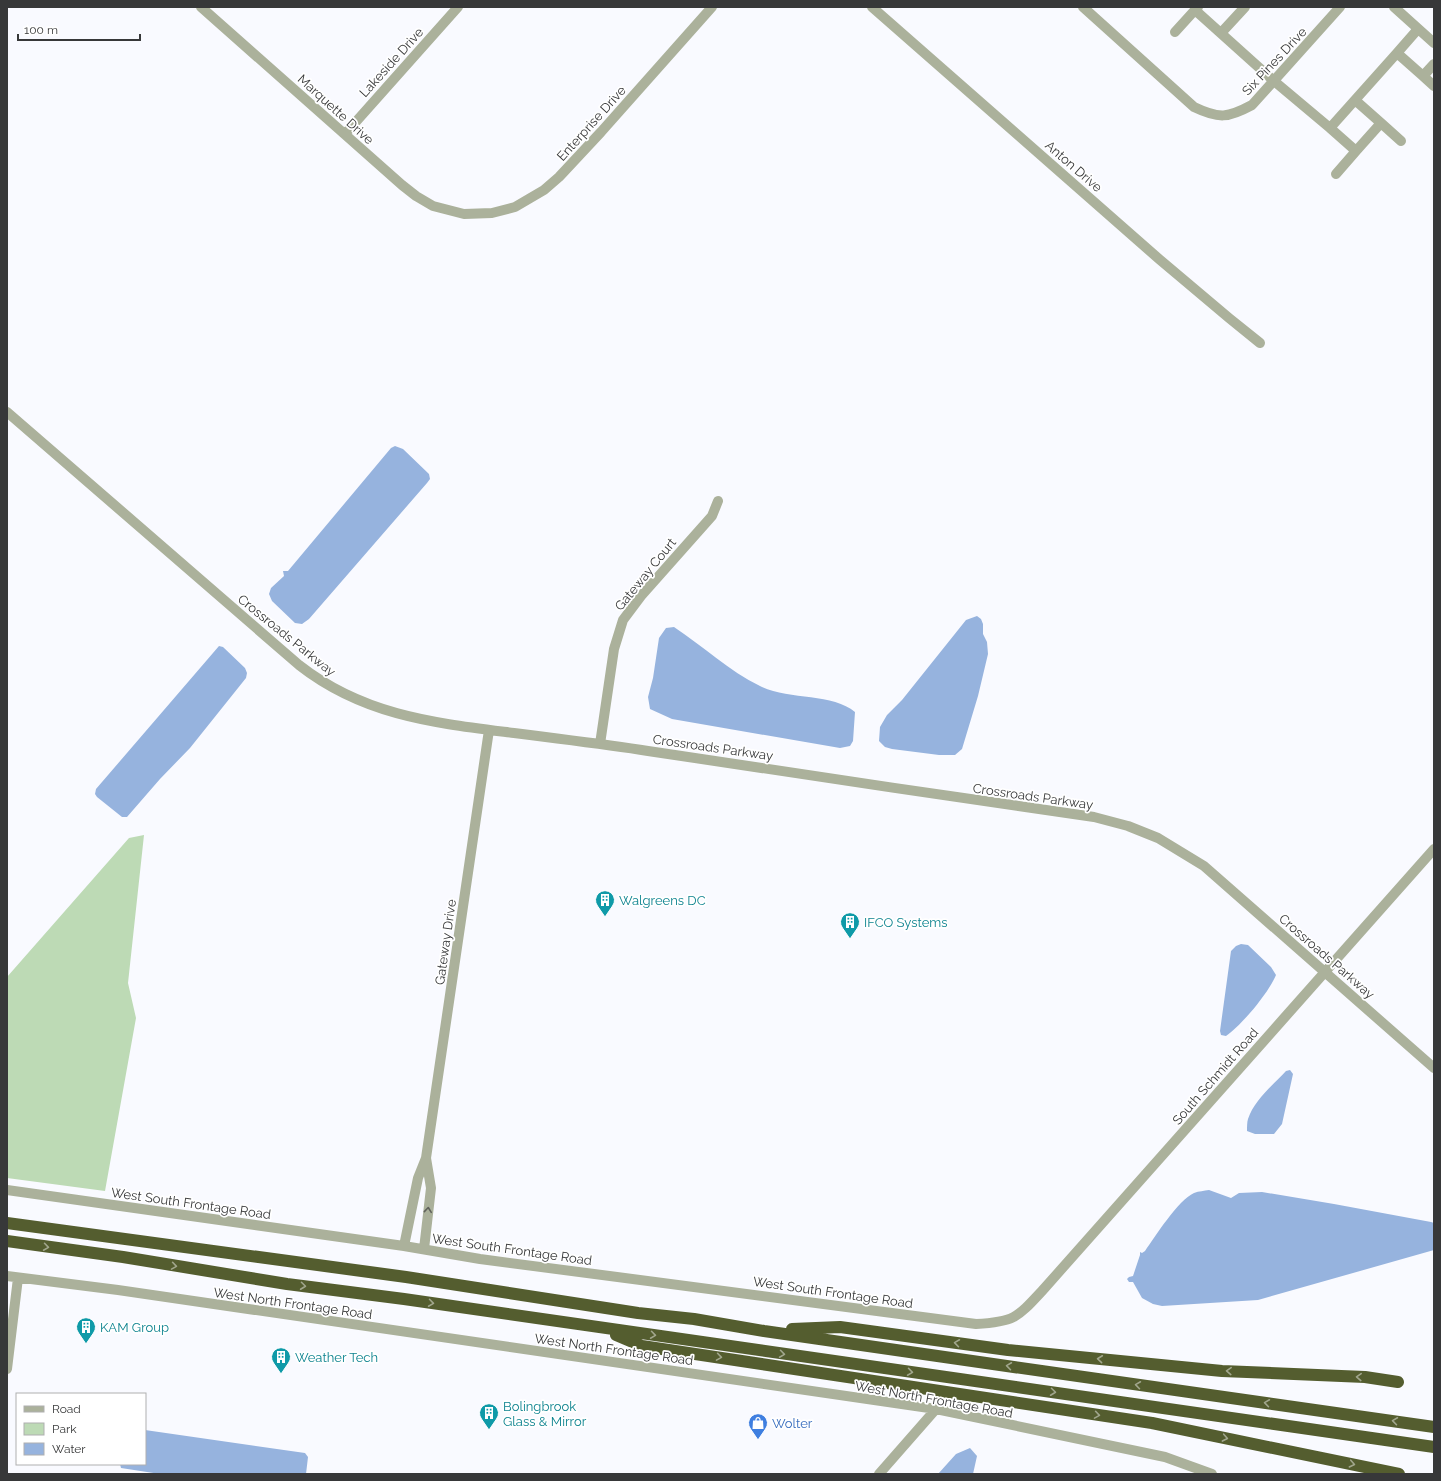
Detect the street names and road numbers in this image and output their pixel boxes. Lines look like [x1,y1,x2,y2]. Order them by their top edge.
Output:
street label: Lakeside Drive [356,24,427,100]
street label: Six Pines Drive [1239,24,1310,98]
street label: Marquette Drive [295,71,377,148]
street label: Enterprise Drive [554,83,629,164]
street label: Anton Drive [1042,138,1105,195]
street label: Gateway Court [612,535,680,613]
street label: Crossroads Parkway [235,591,339,679]
street label: Crossroads Parkway [652,732,774,763]
street label: Crossroads Parkway [972,781,1094,812]
street label: Gateway Drive [432,898,459,986]
street label: Crossroads Parkway [1276,911,1377,1002]
street label: South Schmidt Road [1169,1025,1261,1128]
street label: West South Frontage Road [110,1185,272,1222]
street label: West South Frontage Road [431,1231,593,1268]
street label: West South Frontage Road [752,1274,914,1311]
street label: West North Frontage Road [213,1285,373,1322]
street label: West North Frontage Road [534,1331,694,1368]
street label: West North Frontage Road [854,1378,1014,1421]

